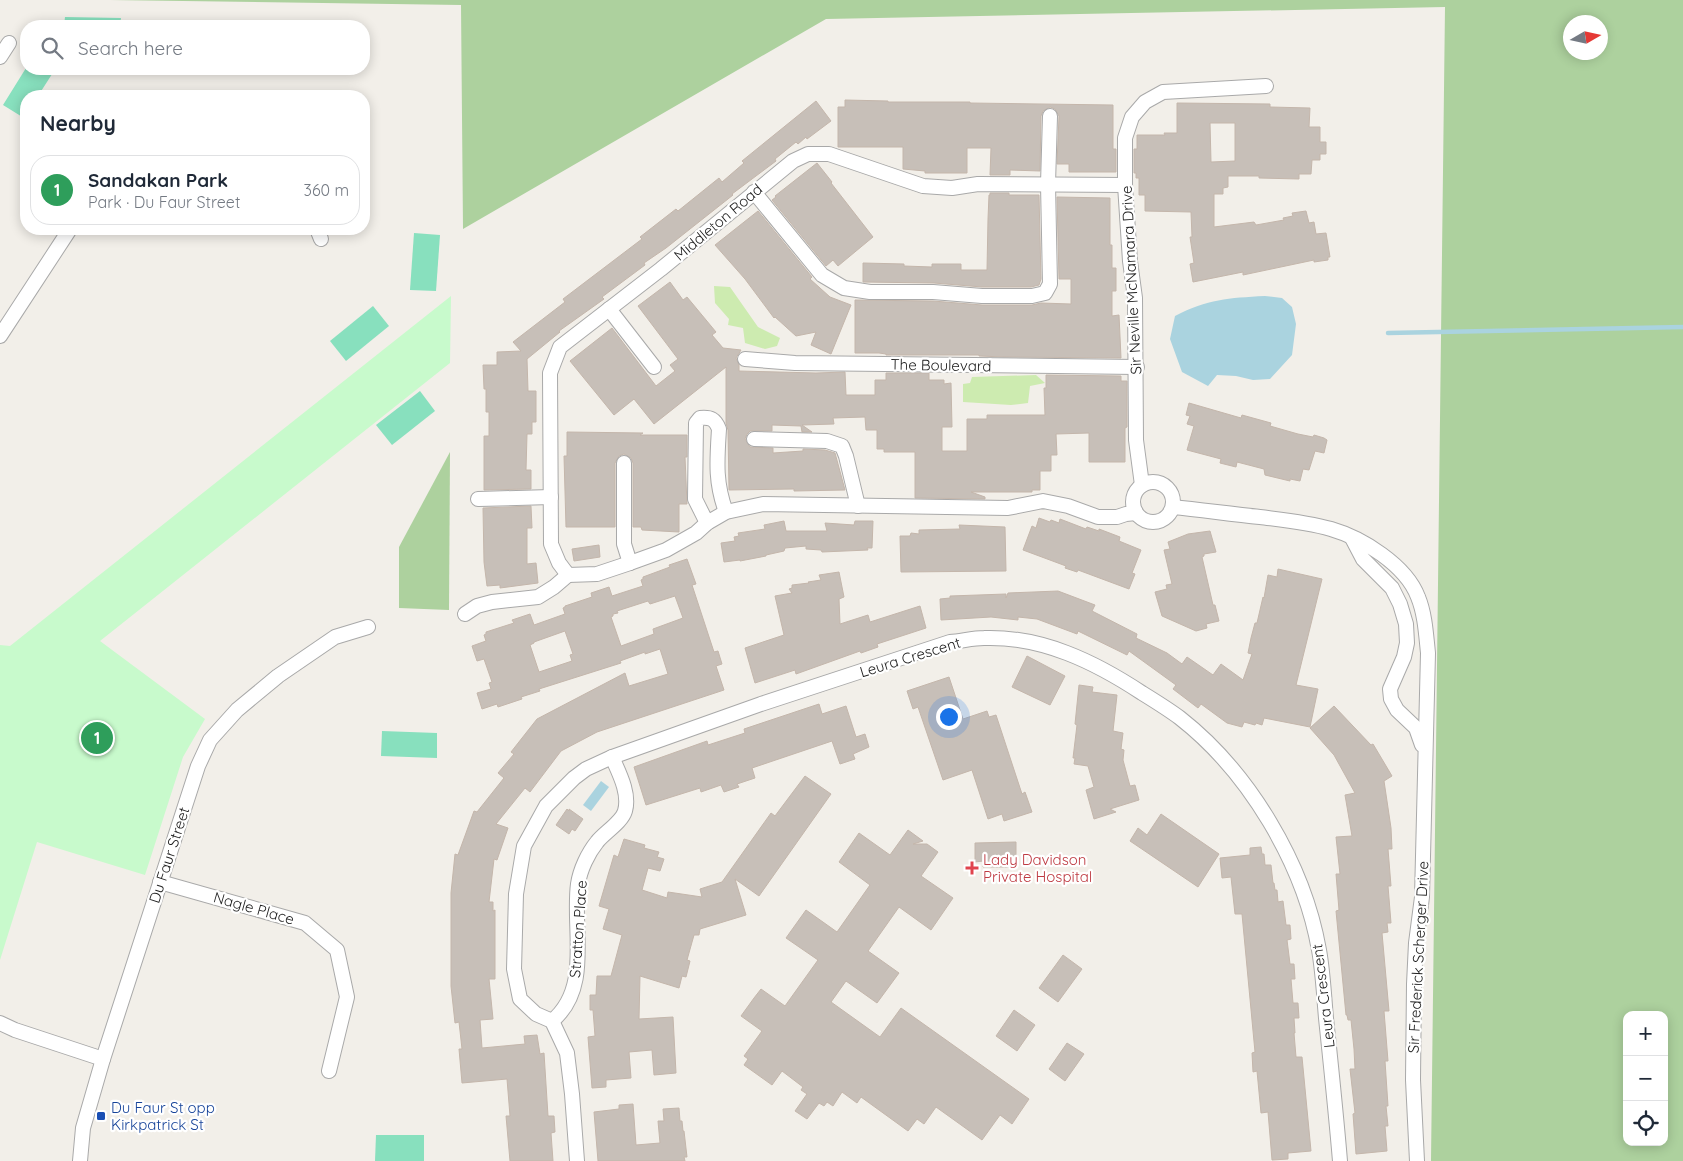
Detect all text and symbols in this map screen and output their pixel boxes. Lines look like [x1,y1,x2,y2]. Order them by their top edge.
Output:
north arrow [1563,15,1608,60]
search box [20,20,370,75]
icon: search [38,34,66,62]
text: Search here [78,36,183,60]
text: Nearby [40,110,116,136]
text: Sandakan Park [88,168,228,192]
street label: Middleton Road [670,179,766,265]
text: 1 [54,180,60,200]
text: 360 m [304,180,349,200]
street label: Sir Neville McNamara Drive [1117,185,1145,375]
text: Park · Du Faur Street [88,192,240,212]
street label: The Boulevard [890,355,992,375]
street label: Leura Crescent [857,633,963,681]
your location [936,704,962,730]
pin: 1 [81,719,113,757]
street label: Du Faur Street [145,805,193,905]
place label: Lady Davidson Private Hospital [983,850,1092,886]
street label: Sir Frederick Scherger Drive [1403,860,1433,1054]
marker: Lady Davidson Private Hospital [965,861,979,875]
street label: Stratton Place [565,880,591,978]
street label: Nagle Place [212,887,296,929]
street label: Leura Crescent [1307,943,1339,1049]
map controls [1623,1011,1668,1146]
button: + [1623,1011,1668,1056]
button: − [1623,1056,1668,1101]
place label: Du Faur St opp Kirkpatrick St [111,1098,215,1134]
button: locate [1623,1101,1668,1146]
marker: Du Faur St opp Kirkpatrick St [95,1110,107,1122]

